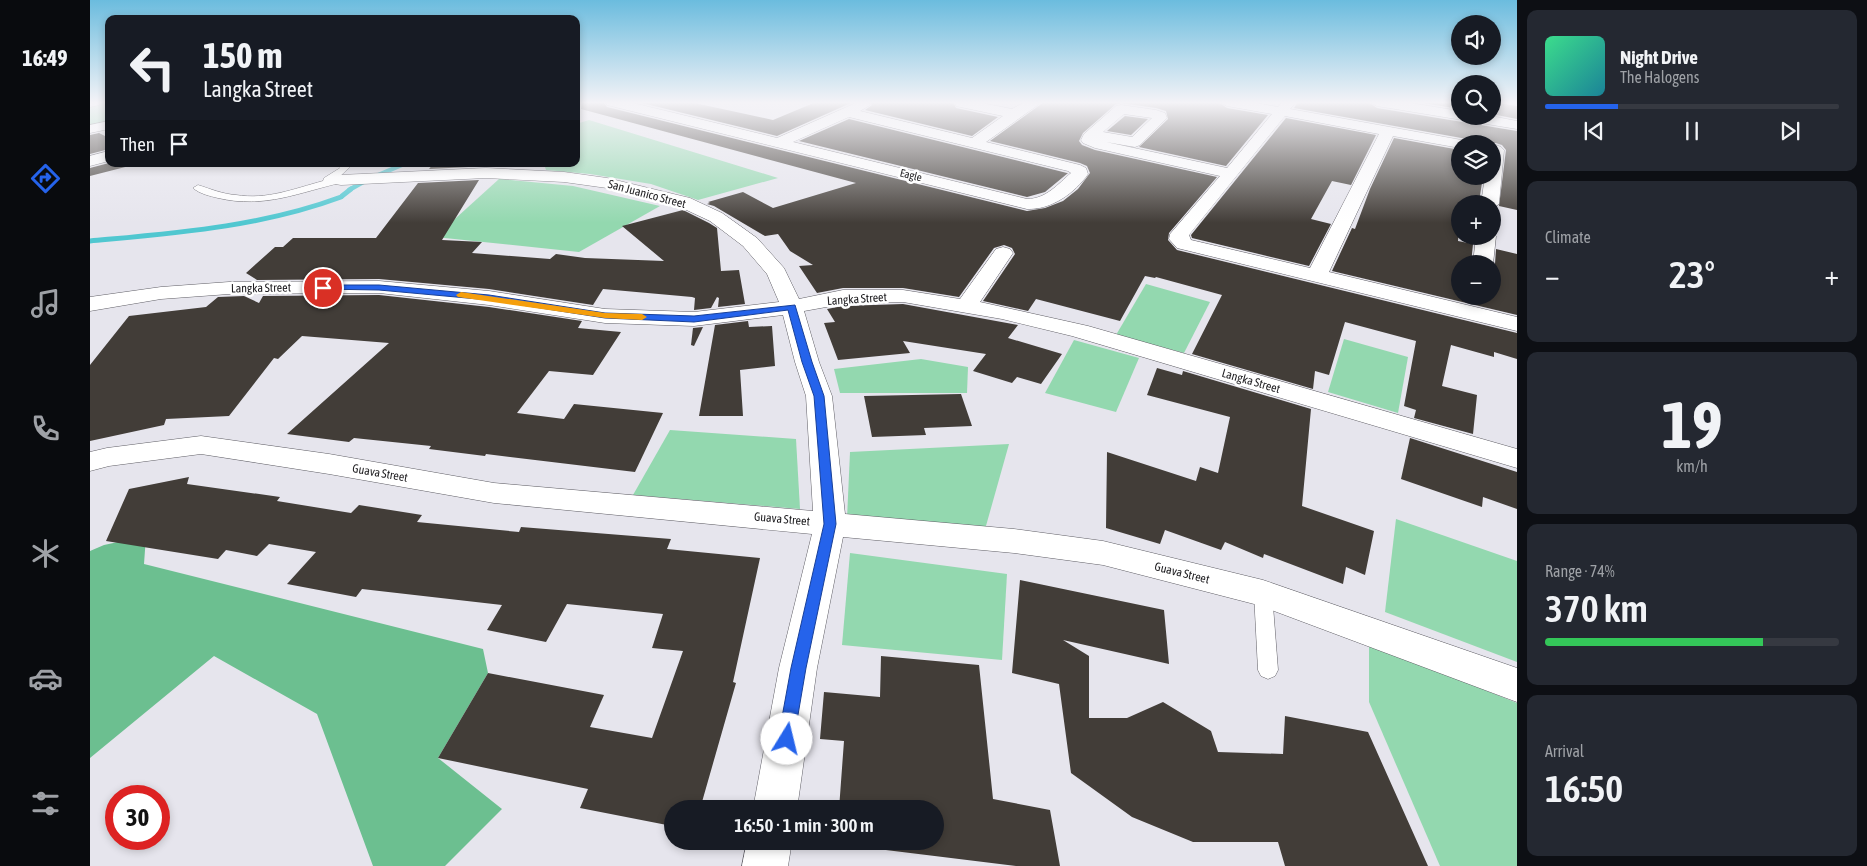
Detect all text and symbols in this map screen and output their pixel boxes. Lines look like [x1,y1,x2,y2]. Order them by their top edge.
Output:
map controls [1451,15,1501,305]
button: sound [1451,15,1501,65]
icon: left [120,35,185,100]
text: 150 m [203,35,282,75]
text: 16:49 [22,45,68,71]
text: Night Drive [1620,46,1698,68]
text: The Halogens [1620,68,1700,86]
button: search [1451,75,1501,125]
text: Langka Street [203,76,313,102]
icon: previous [1580,117,1608,145]
icon: pause [1678,117,1706,145]
icon: next [1776,117,1804,145]
icon: arrive [165,130,193,158]
text: Then [120,133,155,155]
button: layers [1451,135,1501,185]
icon: directions [28,161,63,196]
street label: Eagle [899,166,923,184]
street label: San Juanico Street [607,177,688,211]
button: + [1451,195,1501,245]
text: Climate [1545,228,1591,246]
text: 23° [1669,253,1715,296]
button: − [1451,255,1501,305]
text: − [1545,259,1560,291]
text: + [1824,259,1839,291]
pin [302,267,344,309]
icon: arrive [309,274,337,302]
street label: Langka Street [231,280,292,296]
icon: music [28,286,63,321]
street label: Langka Street [827,290,888,308]
street label: Langka Street [1220,366,1282,396]
text: 19 [1661,387,1723,462]
icon: phone [28,411,63,446]
text: km/h [1676,457,1708,475]
street label: Guava Street [351,461,409,485]
street label: Guava Street [753,510,811,528]
icon: climate [28,536,63,571]
street label: Guava Street [1153,559,1211,587]
text: Range · 74% [1545,562,1615,580]
text: 370 km [1545,587,1648,630]
icon: car [28,661,63,696]
position arrow [760,712,812,764]
text: Arrival [1545,742,1584,760]
text: 16:50 [1545,767,1623,810]
speed limit sign: 30 [105,785,170,850]
icon: filters [28,786,63,821]
text: 16:50 · 1 min · 300 m [734,814,874,836]

